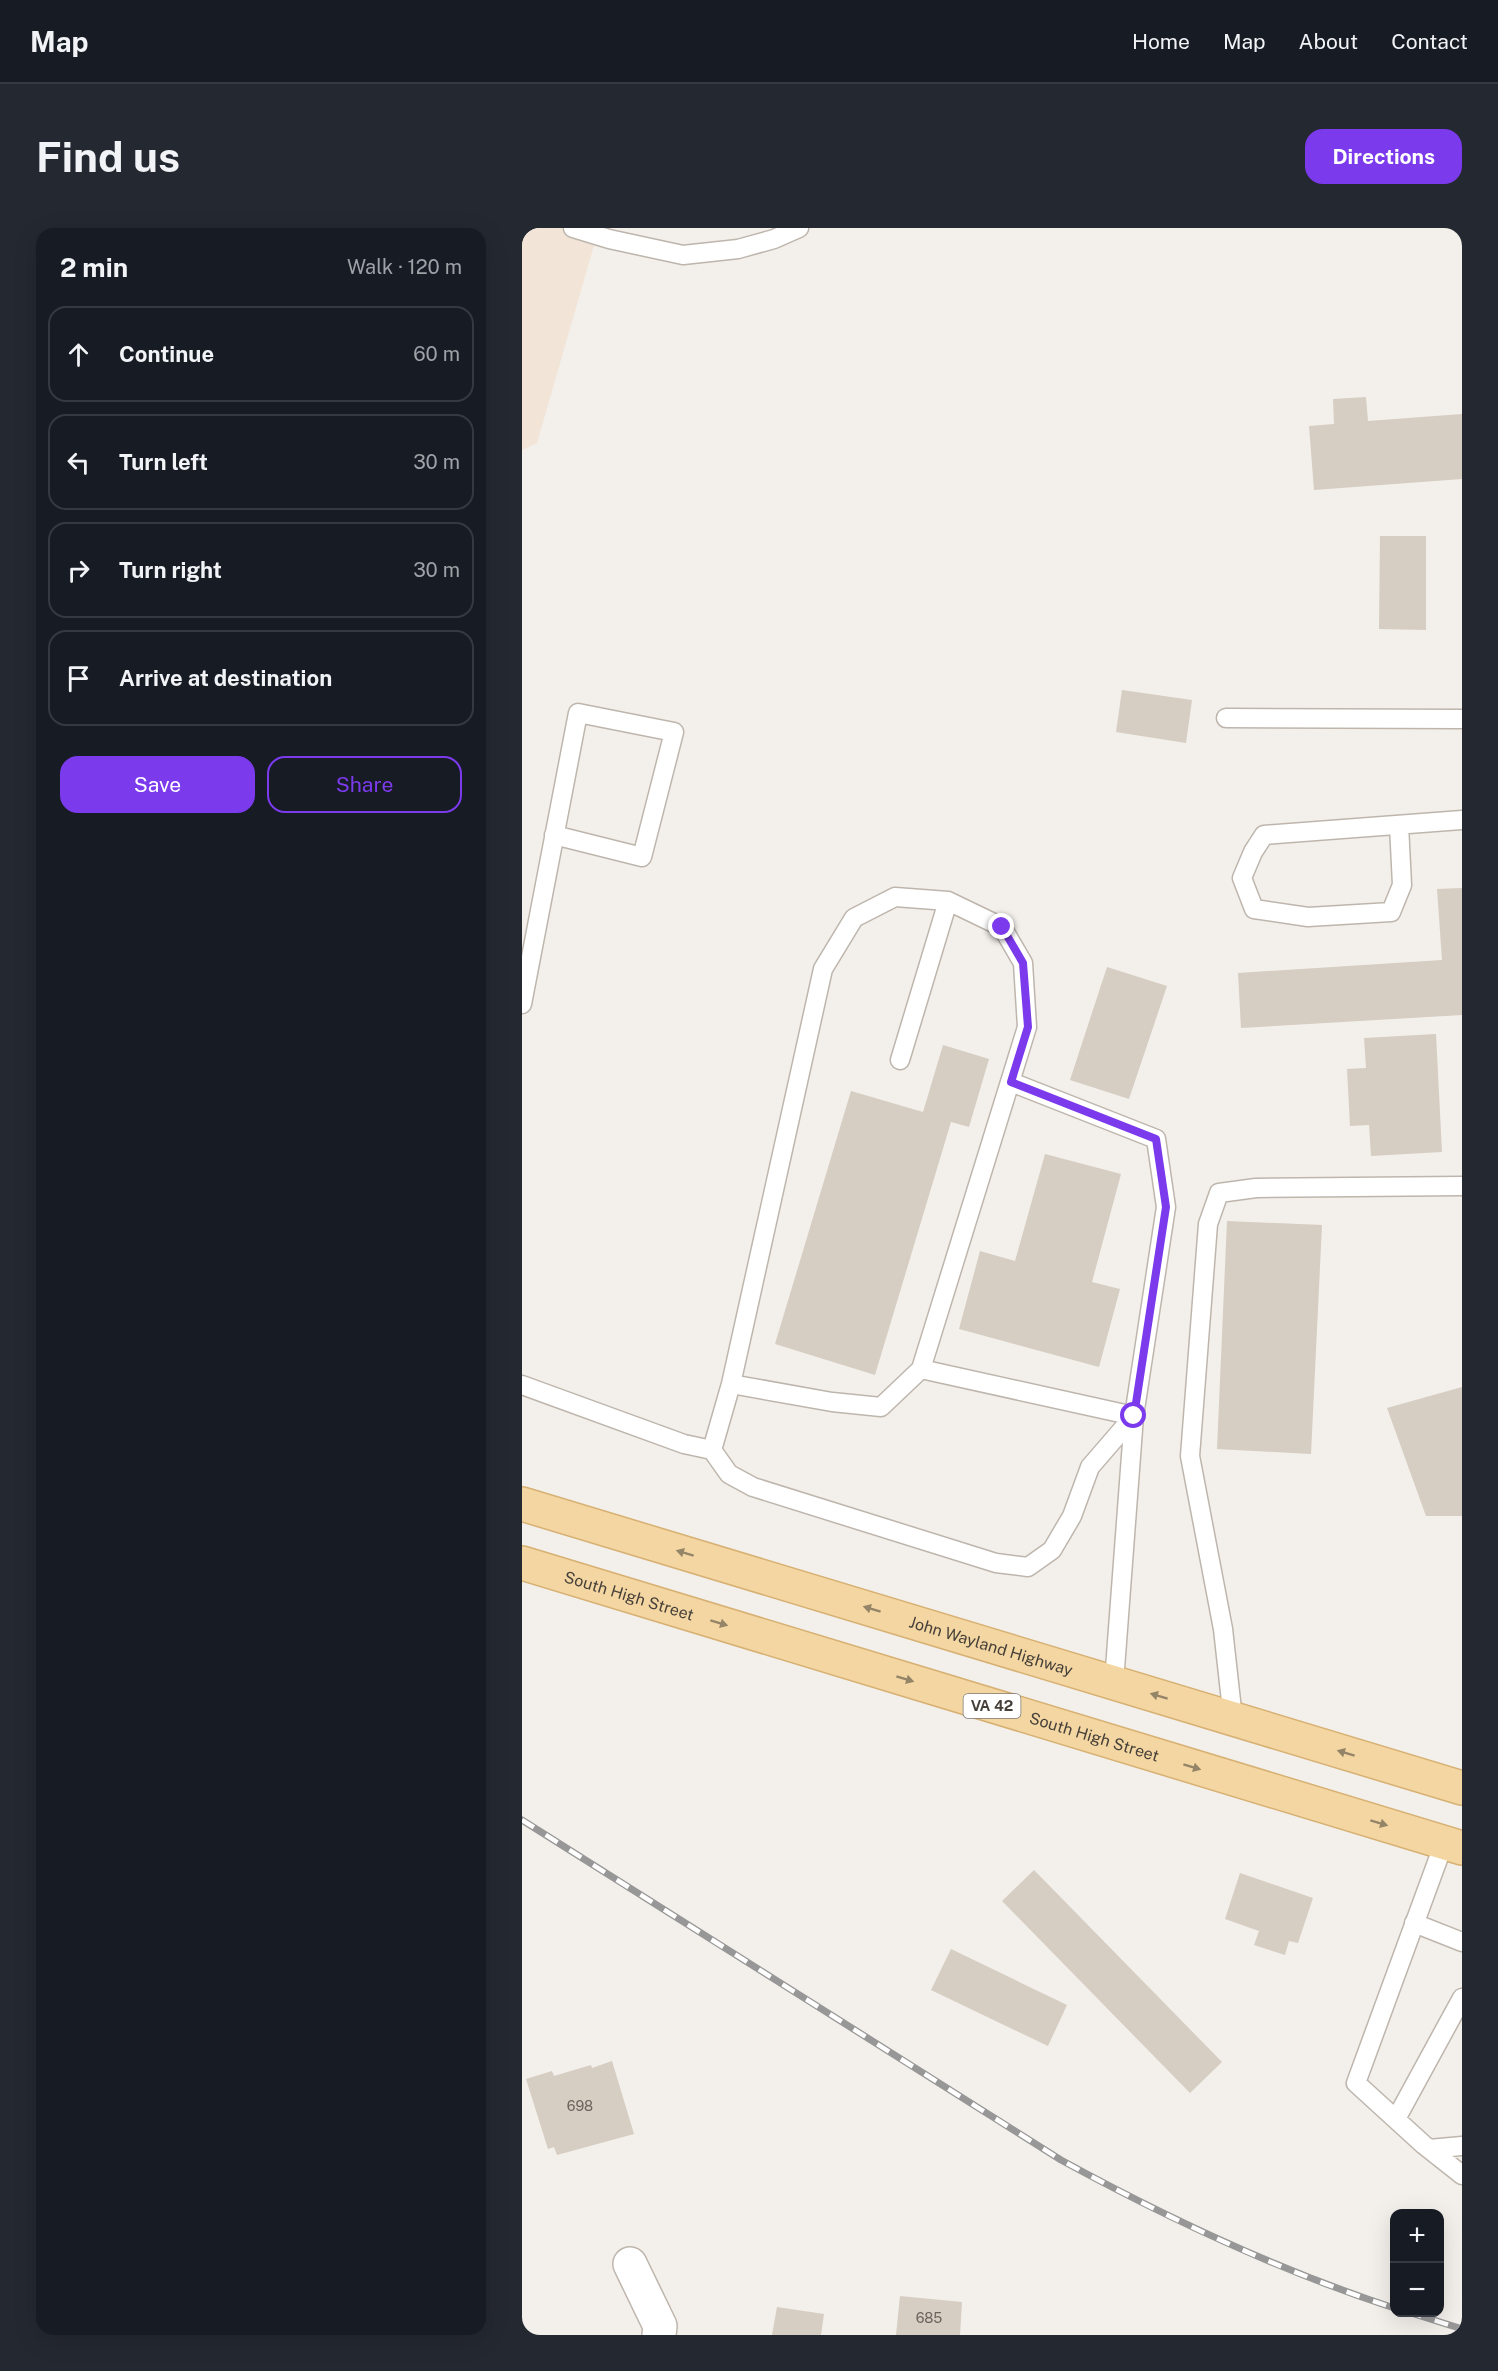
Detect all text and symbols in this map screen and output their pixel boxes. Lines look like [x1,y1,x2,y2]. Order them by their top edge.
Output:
text: Map [30,25,89,58]
text: Home [1132,29,1190,54]
text: Map [1223,29,1266,54]
text: About [1299,29,1358,54]
text: Contact [1391,29,1468,54]
button: Directions [1305,129,1462,184]
text: Find us [36,132,180,181]
text: 2 min [60,252,128,283]
text: Walk · 120 m [347,255,462,279]
icon: ahead [62,338,95,371]
text: Continue [119,341,214,367]
text: 60 m [413,342,460,366]
icon: left [62,446,95,479]
text: Turn left [119,449,208,475]
text: 30 m [413,450,460,474]
icon: right [62,554,95,587]
text: Turn right [119,557,222,583]
text: 30 m [413,558,460,582]
icon: arrive [62,662,95,695]
text: Arrive at destination [119,665,332,691]
button: Save [60,756,255,813]
button: Share [267,756,462,813]
route end [988,913,1014,939]
route start [1120,1402,1146,1428]
one-way arrow [676,1548,694,1557]
street label: South High Street [562,1567,696,1625]
one-way arrow [863,1604,881,1614]
street label: John Wayland Highway [907,1613,1075,1680]
one-way arrow [710,1619,728,1628]
one-way arrow [896,1675,914,1685]
one-way arrow [1150,1691,1168,1700]
road number: VA 42 [964,1694,1020,1718]
street label: South High Street [1027,1708,1161,1766]
one-way arrow [1337,1748,1355,1757]
one-way arrow [1183,1763,1201,1772]
one-way arrow [1370,1819,1388,1828]
house number: 698 [567,2098,593,2114]
map controls [1390,2209,1444,2317]
button: + [1390,2209,1444,2263]
button: − [1390,2263,1444,2317]
house number: 685 [916,2310,942,2326]

